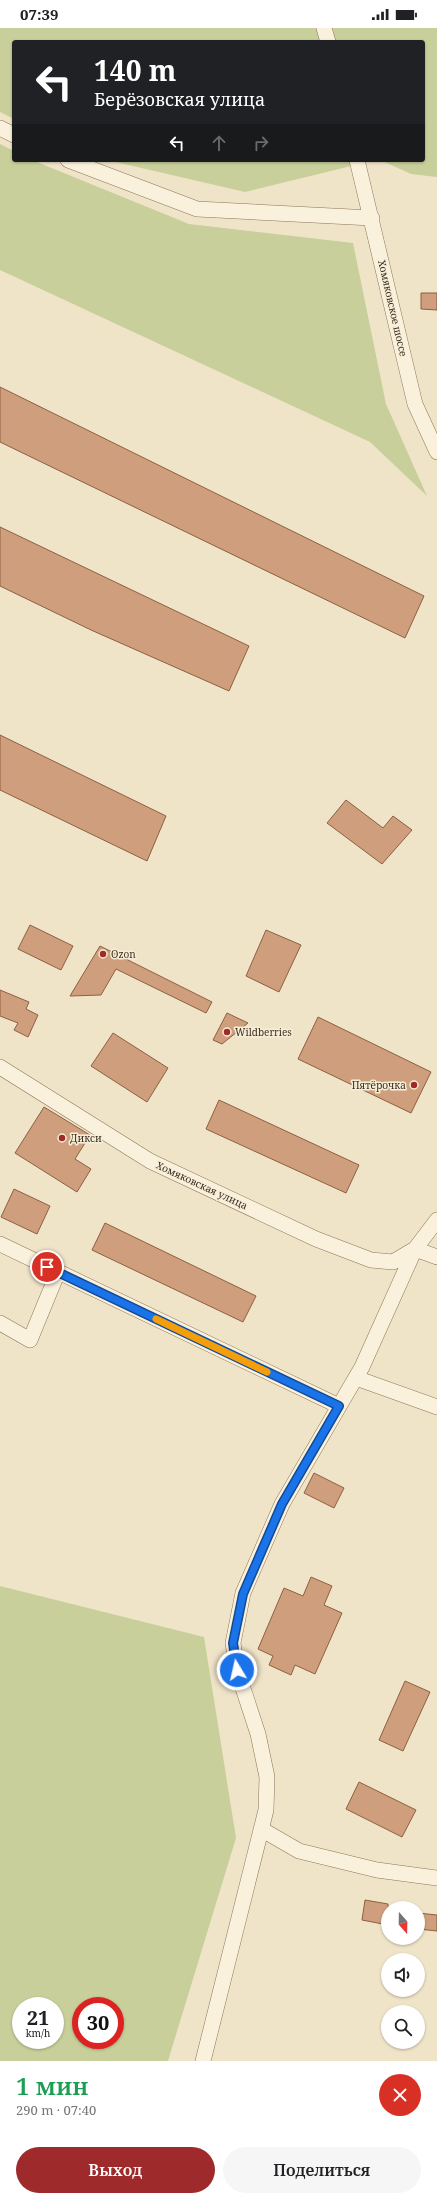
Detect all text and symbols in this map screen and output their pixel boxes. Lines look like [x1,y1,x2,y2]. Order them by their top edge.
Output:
text: 07:39 [20,4,58,24]
text: 140 m [94,51,176,89]
icon: left [28,56,80,108]
text: Берёзовская улица [94,87,265,111]
icon: left [166,132,188,154]
icon: ahead [208,132,230,154]
icon: right [250,132,272,154]
street label: Хомяковское шоссе [375,258,411,358]
place label: Ozon [111,947,136,961]
marker: Ozon [98,949,108,959]
place label: Wildberries [235,1025,292,1039]
marker: Wildberries [222,1027,232,1037]
place label: Пятёрочка [352,1078,406,1092]
marker: Пятёрочка [409,1080,419,1090]
place label: Дикси [70,1131,102,1145]
marker: Дикси [57,1133,67,1143]
street label: Хомяковская улица [154,1158,250,1212]
pin [30,1250,64,1284]
icon: arrive [36,1256,58,1278]
position arrow [216,1649,258,1691]
north arrow [381,1901,425,1945]
map controls [381,1901,425,2049]
button: sound [381,1953,425,1997]
speed limit sign: 30 [72,1997,124,2049]
text: 21 [27,2004,49,2031]
button: search [381,2005,425,2049]
text: km/h [26,2026,50,2040]
text: 1 мин [16,2069,88,2102]
button: close [379,2074,421,2116]
text: 290 m · 07:40 [16,2101,96,2119]
button: Выход [16,2147,215,2193]
button: Поделиться [223,2147,421,2193]

